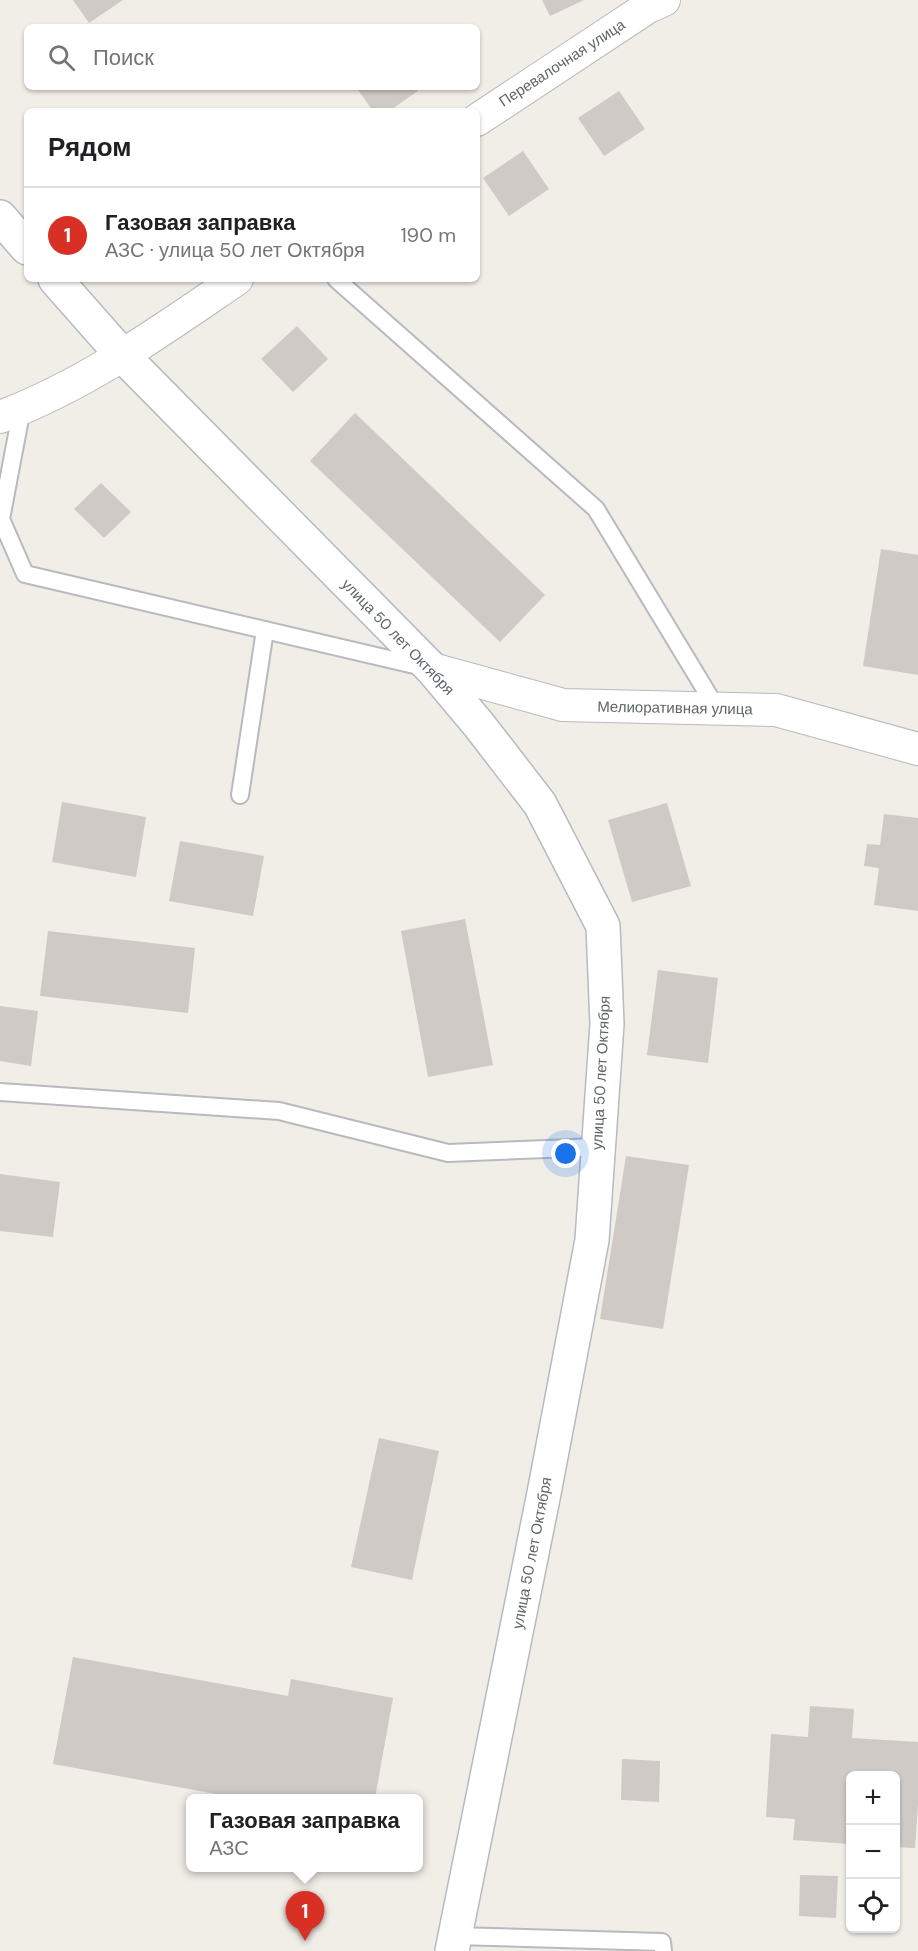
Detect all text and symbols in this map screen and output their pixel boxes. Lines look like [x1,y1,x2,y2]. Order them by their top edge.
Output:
street label: Перевалочная улица [495,14,629,111]
search box [24,24,480,90]
icon: search [45,41,78,74]
text: Поиск [93,43,154,72]
text: Рядом [48,130,131,164]
text: Газовая заправка [105,208,296,237]
text: 1 [64,222,71,248]
text: 190 m [400,222,456,248]
text: АЗС · улица 50 лет Октября [105,237,365,263]
street label: улица 50 лет Октября [337,575,459,699]
street label: Мелиоративная улица [597,697,754,719]
street label: улица 50 лет Октября [587,995,615,1151]
your location [551,1139,580,1168]
street label: улица 50 лет Октября [507,1475,557,1631]
map controls [846,1771,900,1933]
button: + [846,1771,900,1825]
popup [186,1794,423,1872]
text: Газовая заправка [209,1806,400,1835]
button: − [846,1825,900,1879]
text: АЗС [209,1835,249,1861]
button: locate [846,1879,900,1933]
pin: 1 [286,1892,324,1941]

